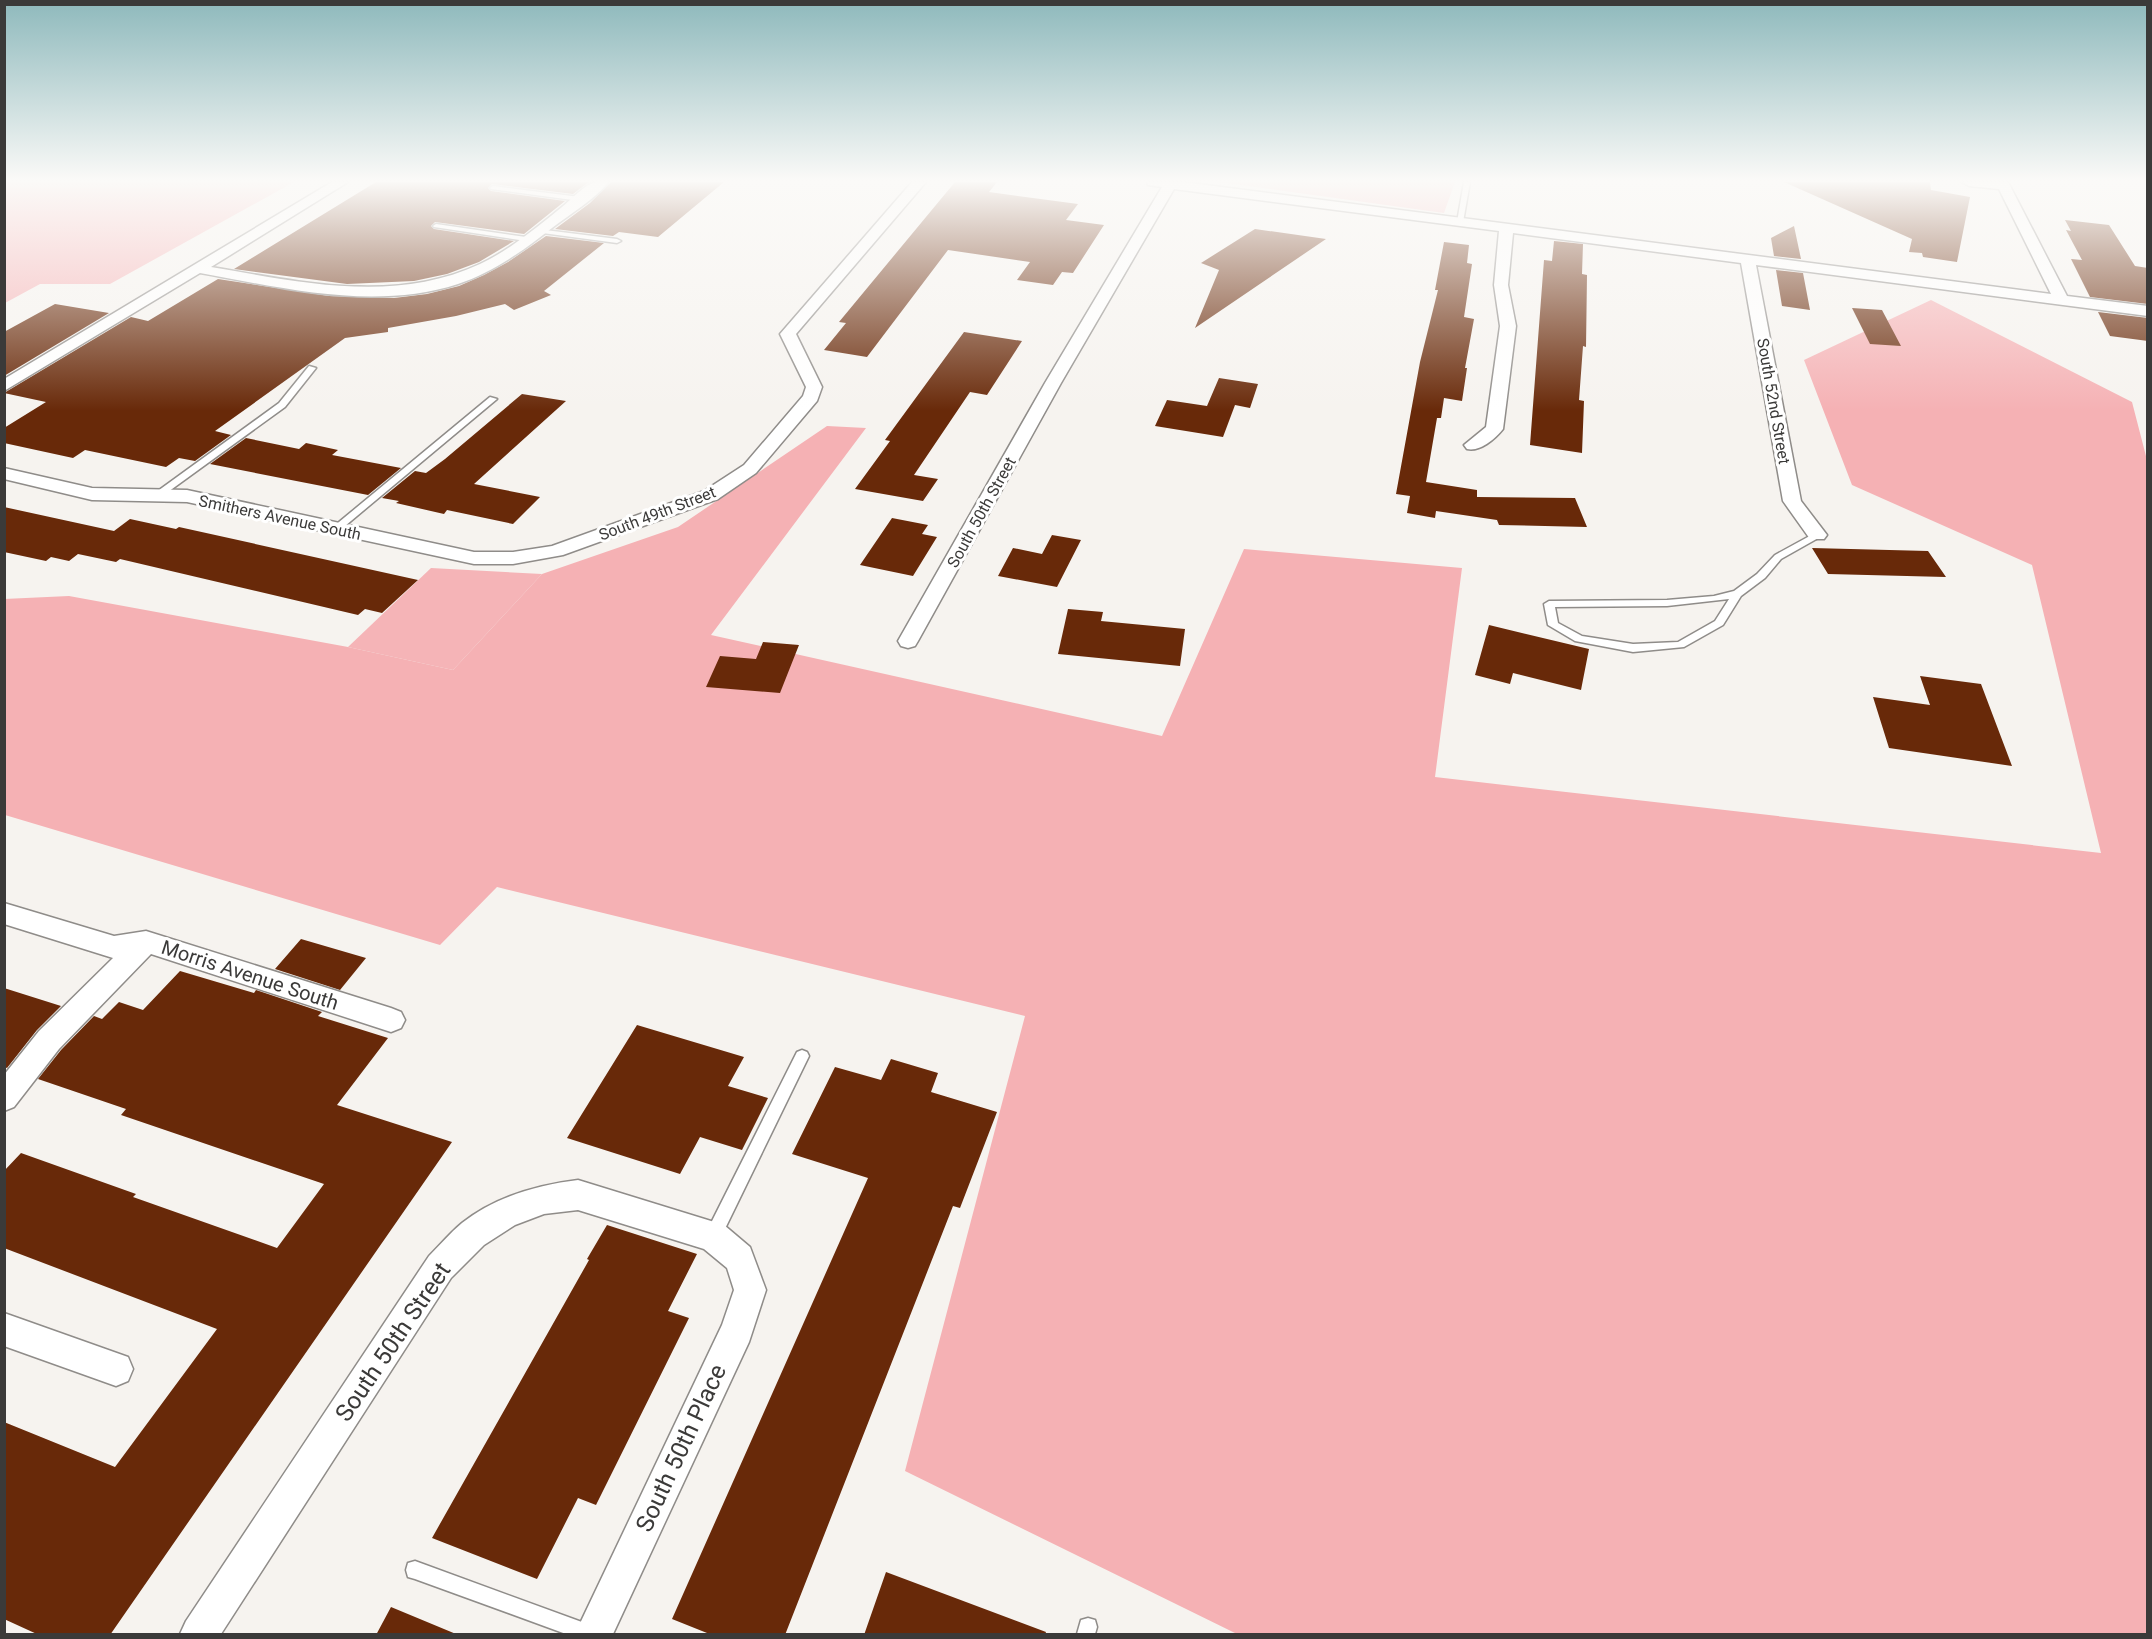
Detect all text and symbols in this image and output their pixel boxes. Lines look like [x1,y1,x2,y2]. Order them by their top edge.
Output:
street label: South 52nd Street [1753,337,1794,466]
street label: South 50th Street [943,454,1020,571]
street label: South 49th Street [596,482,718,544]
street label: Smithers Avenue South [197,491,363,544]
street label: Morris Avenue South [158,935,342,1015]
street label: South 50th Street [330,1257,457,1427]
street label: South 50th Place [630,1360,732,1536]

